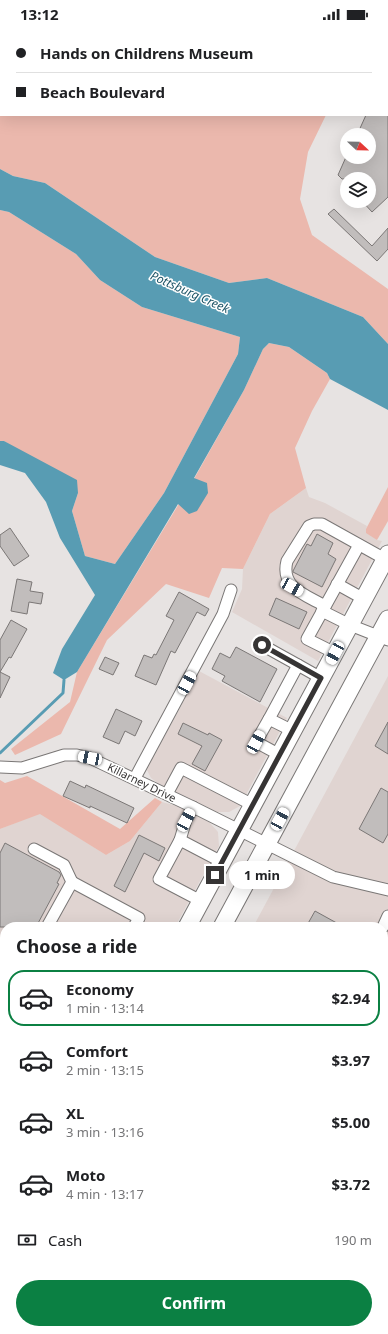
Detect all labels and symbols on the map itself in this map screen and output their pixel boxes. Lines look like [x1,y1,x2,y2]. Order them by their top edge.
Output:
north arrow [340,128,376,164]
water label: Pottsburg Creek [148,267,233,317]
car [279,576,305,598]
route start [253,636,271,654]
car [324,640,346,666]
car [176,670,198,696]
car [245,729,267,755]
car [77,750,103,766]
street label: Killarney Drive [105,759,179,805]
car [269,806,291,832]
car [175,807,197,833]
callout: 1 min [229,861,295,889]
route end [206,866,224,884]

